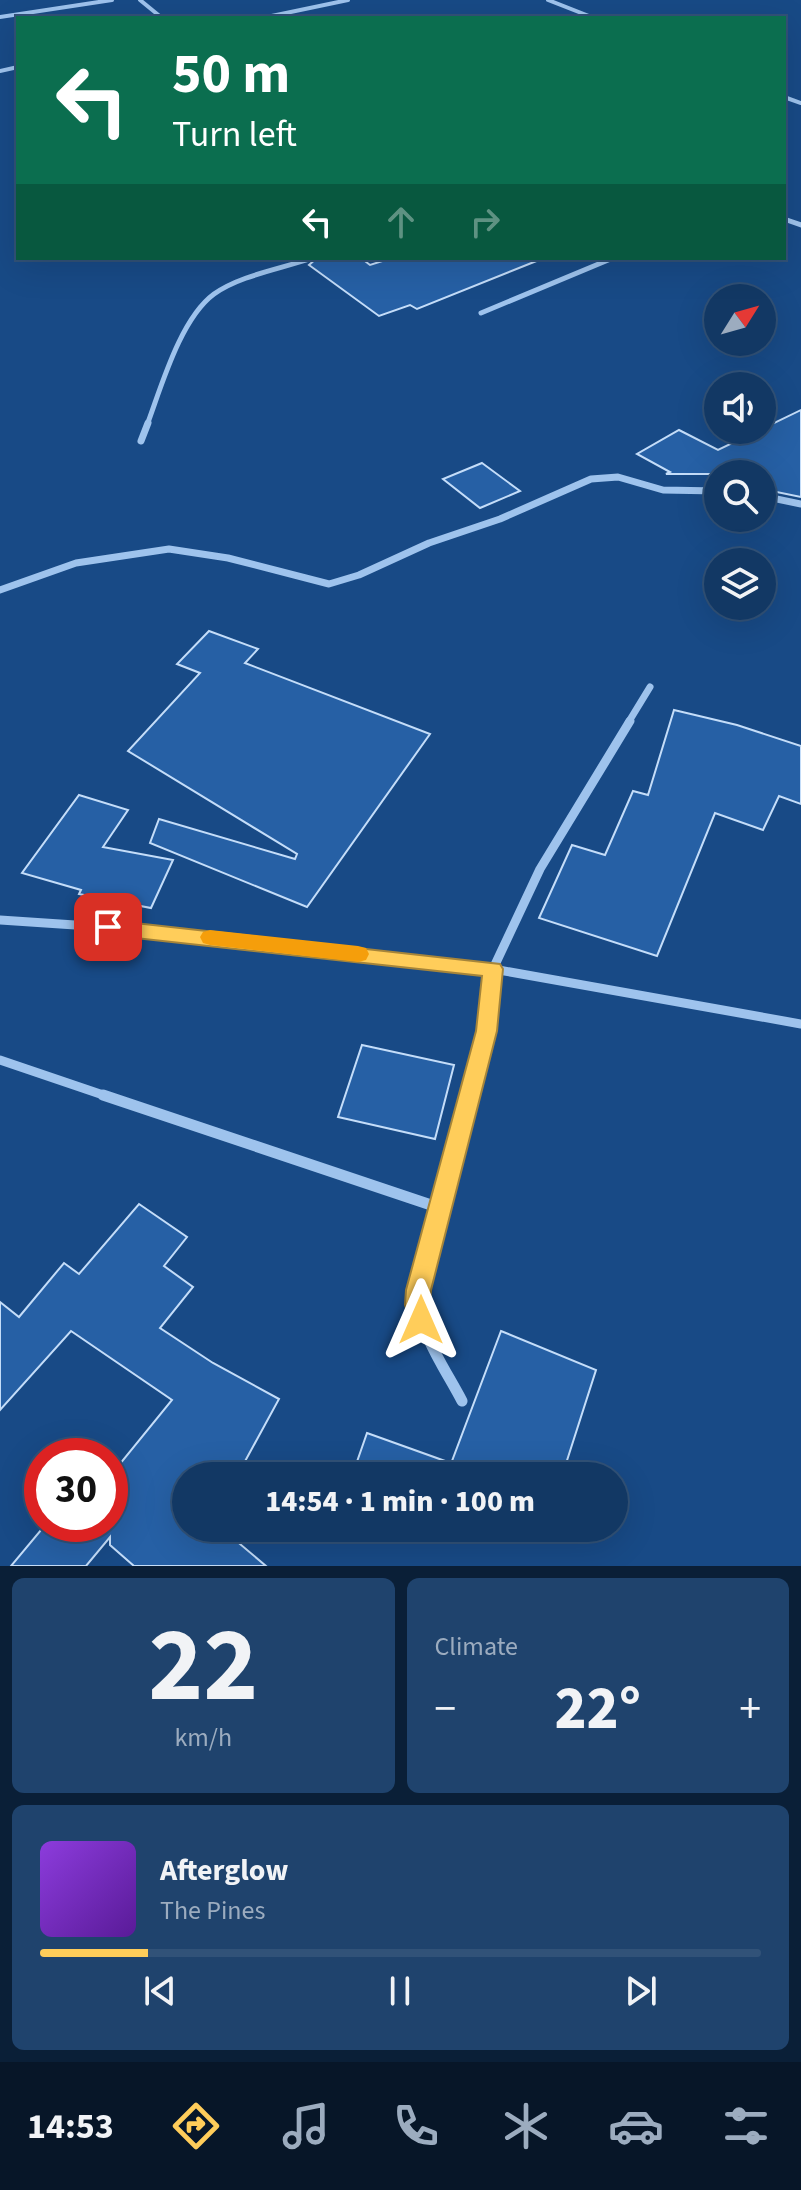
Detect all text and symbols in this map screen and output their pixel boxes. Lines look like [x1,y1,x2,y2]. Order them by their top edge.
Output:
text: 50 m [172,35,290,114]
icon: left [40,48,144,152]
text: Turn left [172,109,297,160]
icon: left [295,200,339,244]
icon: ahead [379,200,423,244]
icon: right [463,200,507,244]
north arrow [704,284,776,356]
map controls [704,284,776,620]
button: sound [704,372,776,444]
button: search [704,460,776,532]
button: layers [704,548,776,620]
pin [74,893,142,961]
icon: arrive [86,905,130,949]
position arrow [379,1278,463,1362]
speed limit sign: 30 [24,1438,128,1542]
text: 14:54 · 1 min · 100 m [265,1480,535,1523]
text: 22 [148,1593,258,1741]
text: Climate [435,1628,518,1665]
text: 22° [555,1667,641,1752]
text: − [435,1678,456,1741]
text: + [739,1678,761,1741]
text: km/h [174,1719,232,1756]
text: Afterglow [160,1849,288,1892]
text: The Pines [160,1892,265,1929]
icon: previous [138,1969,182,2013]
icon: pause [378,1969,422,2013]
icon: next [619,1969,663,2013]
icon: directions [168,2098,224,2154]
icon: music [278,2098,334,2154]
icon: phone [388,2098,444,2154]
icon: climate [498,2098,554,2154]
icon: car [608,2098,664,2154]
icon: filters [718,2098,774,2154]
text: 14:53 [27,2101,114,2152]

